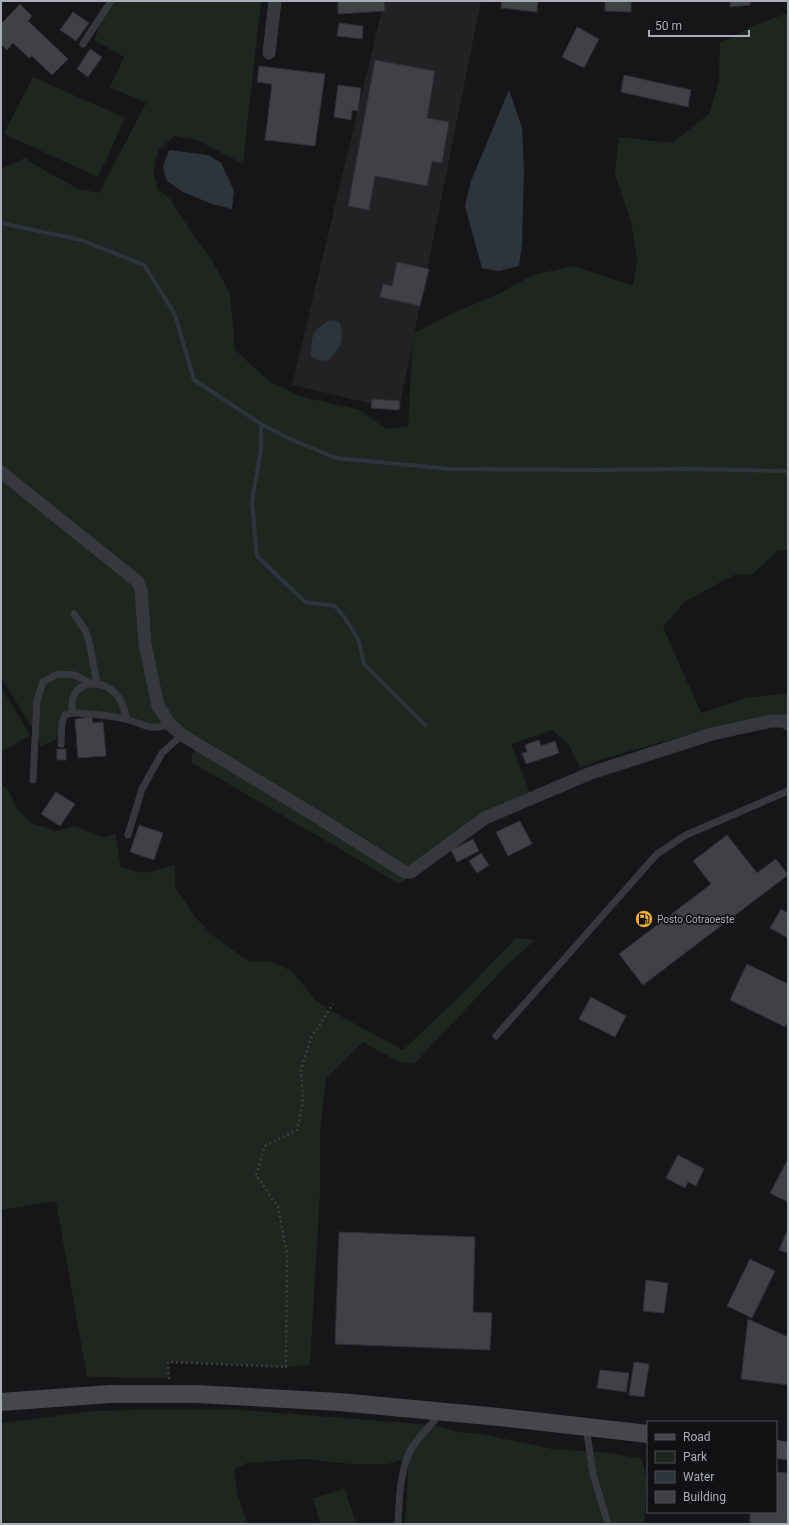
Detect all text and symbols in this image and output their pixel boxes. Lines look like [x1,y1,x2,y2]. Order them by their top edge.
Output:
scale bar [649,12,749,38]
text: 50 m [655,19,682,33]
fuel station icon: Posto Cotraoeste [634,909,654,929]
place label: Posto Cotraoeste [657,914,734,925]
legend [647,1421,777,1513]
text: Road [683,1430,711,1444]
text: Park [683,1450,708,1464]
text: Water [683,1470,714,1484]
text: Building [683,1490,726,1504]

